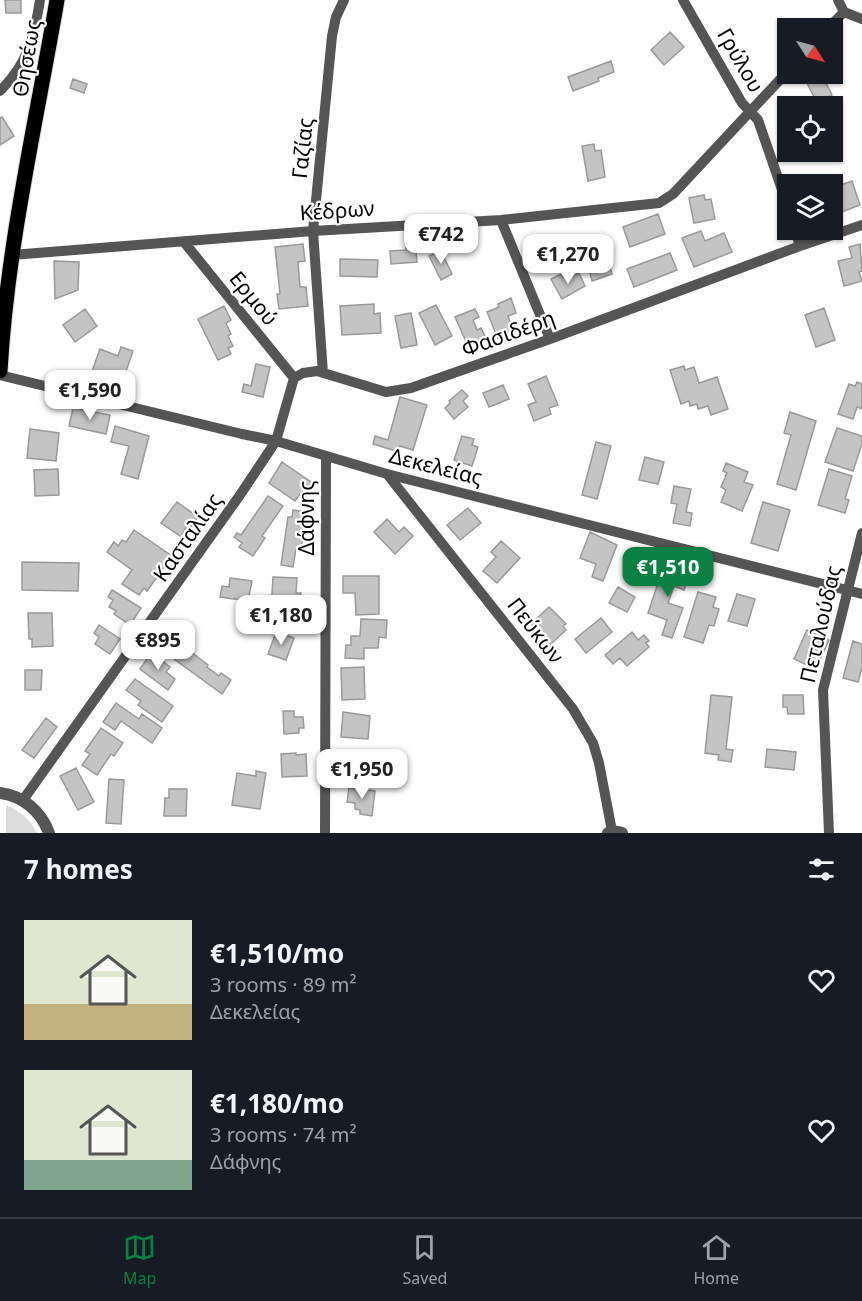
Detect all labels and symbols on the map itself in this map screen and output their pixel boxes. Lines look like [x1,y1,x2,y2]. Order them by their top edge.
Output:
street label: Θησέως [5,17,47,99]
north arrow [777,18,843,84]
street label: Γρύλου [711,23,771,97]
street label: Γαζίας [285,116,319,180]
street label: Κέδρων [299,193,375,227]
pin: €742 [405,214,477,265]
pin: €1,270 [519,234,617,285]
street label: Ερμού [223,265,285,331]
street label: Φασιδέρη [457,303,559,363]
pin: €1,590 [41,370,139,421]
street label: Δεκελείας [387,441,485,491]
street label: Δάφνης [292,481,320,555]
street label: Κασταλίας [146,487,228,587]
pin: €1,510 [619,547,717,598]
street label: Πεταλούδας [793,563,847,685]
street label: Πεύκων [502,591,571,669]
pin: €1,180 [232,595,330,646]
pin: €895 [122,620,194,671]
pin: €1,950 [313,749,411,800]

